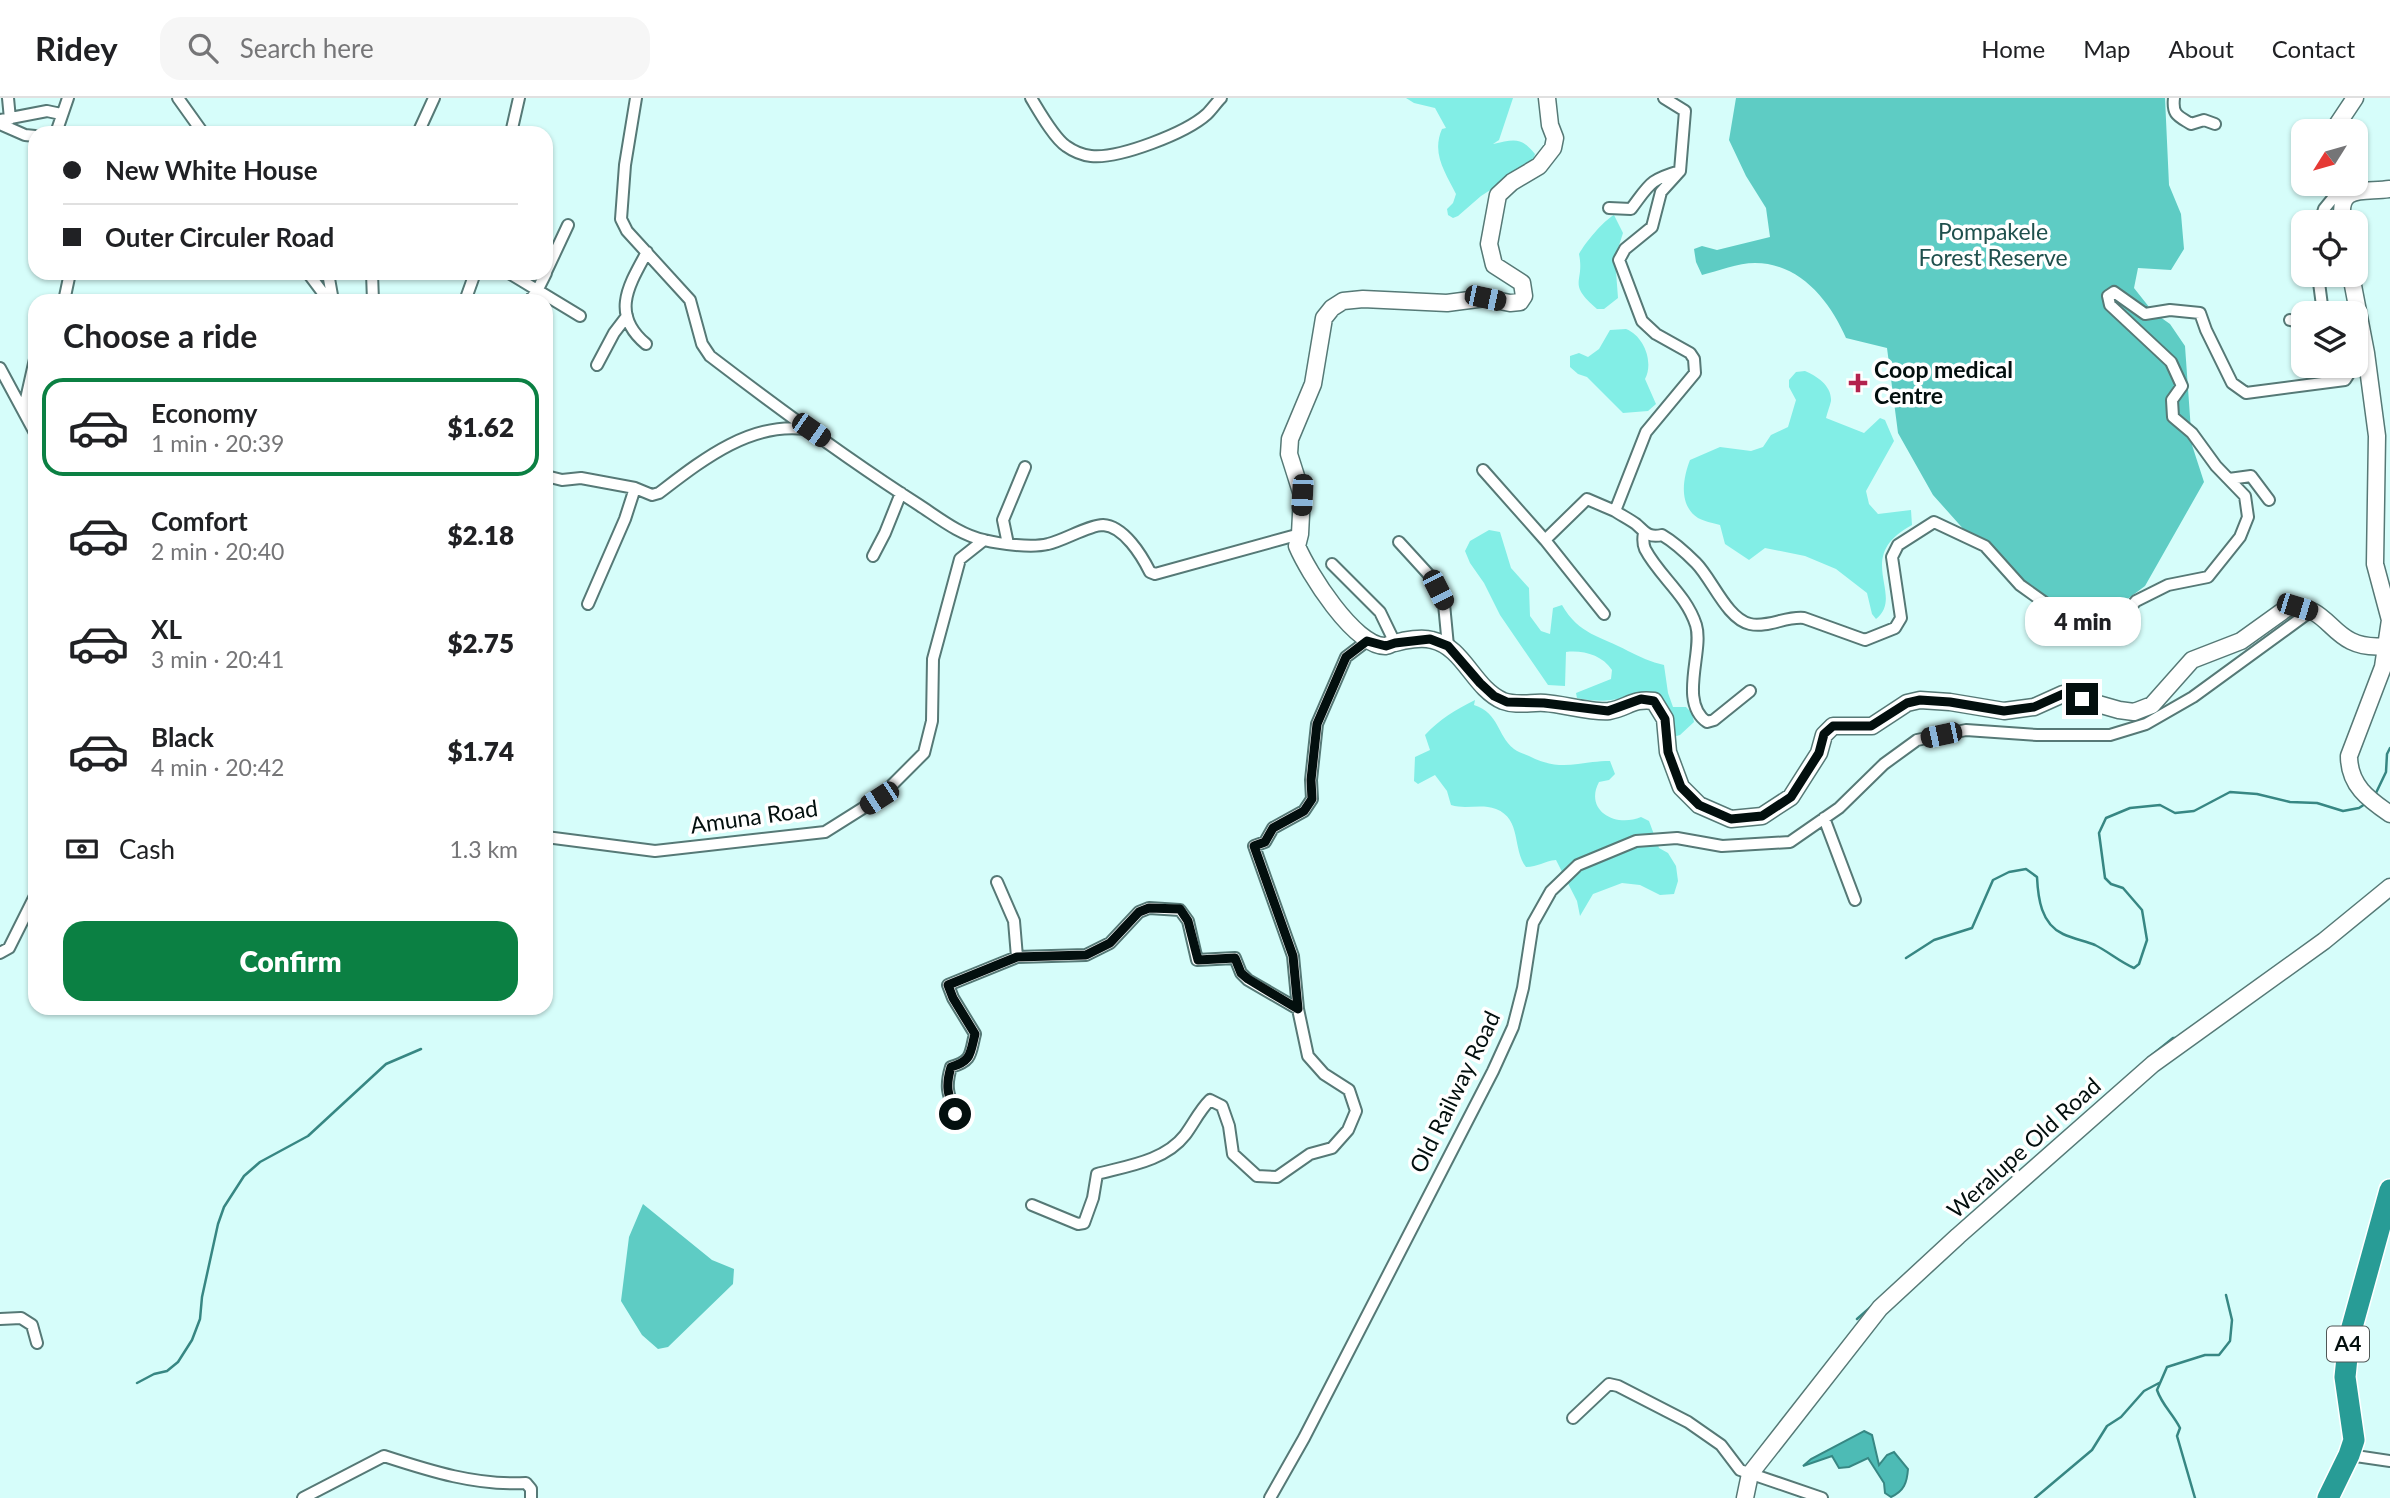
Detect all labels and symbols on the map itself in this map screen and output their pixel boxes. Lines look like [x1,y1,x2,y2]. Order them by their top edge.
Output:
north arrow [2291,119,2368,196]
park label: Pompakele Forest Reserve [1918,217,2068,271]
car [1463,283,1508,313]
place label: Coop medical Centre [1874,355,2013,409]
marker: Coop medical Centre [1848,373,1868,393]
car [788,409,835,451]
car [1291,473,1314,517]
car [1420,567,1457,613]
car [2274,591,2321,623]
callout: 4 min [2024,598,2140,646]
route end [2066,683,2098,715]
car [1919,720,1964,750]
car [856,778,903,818]
street label: Amuna Road [688,793,819,839]
street label: Old Railway Road [1403,1006,1505,1177]
street label: Weralupe Old Road [1941,1071,2106,1224]
route start [939,1098,971,1130]
road number: A4 [2327,1326,2369,1362]

